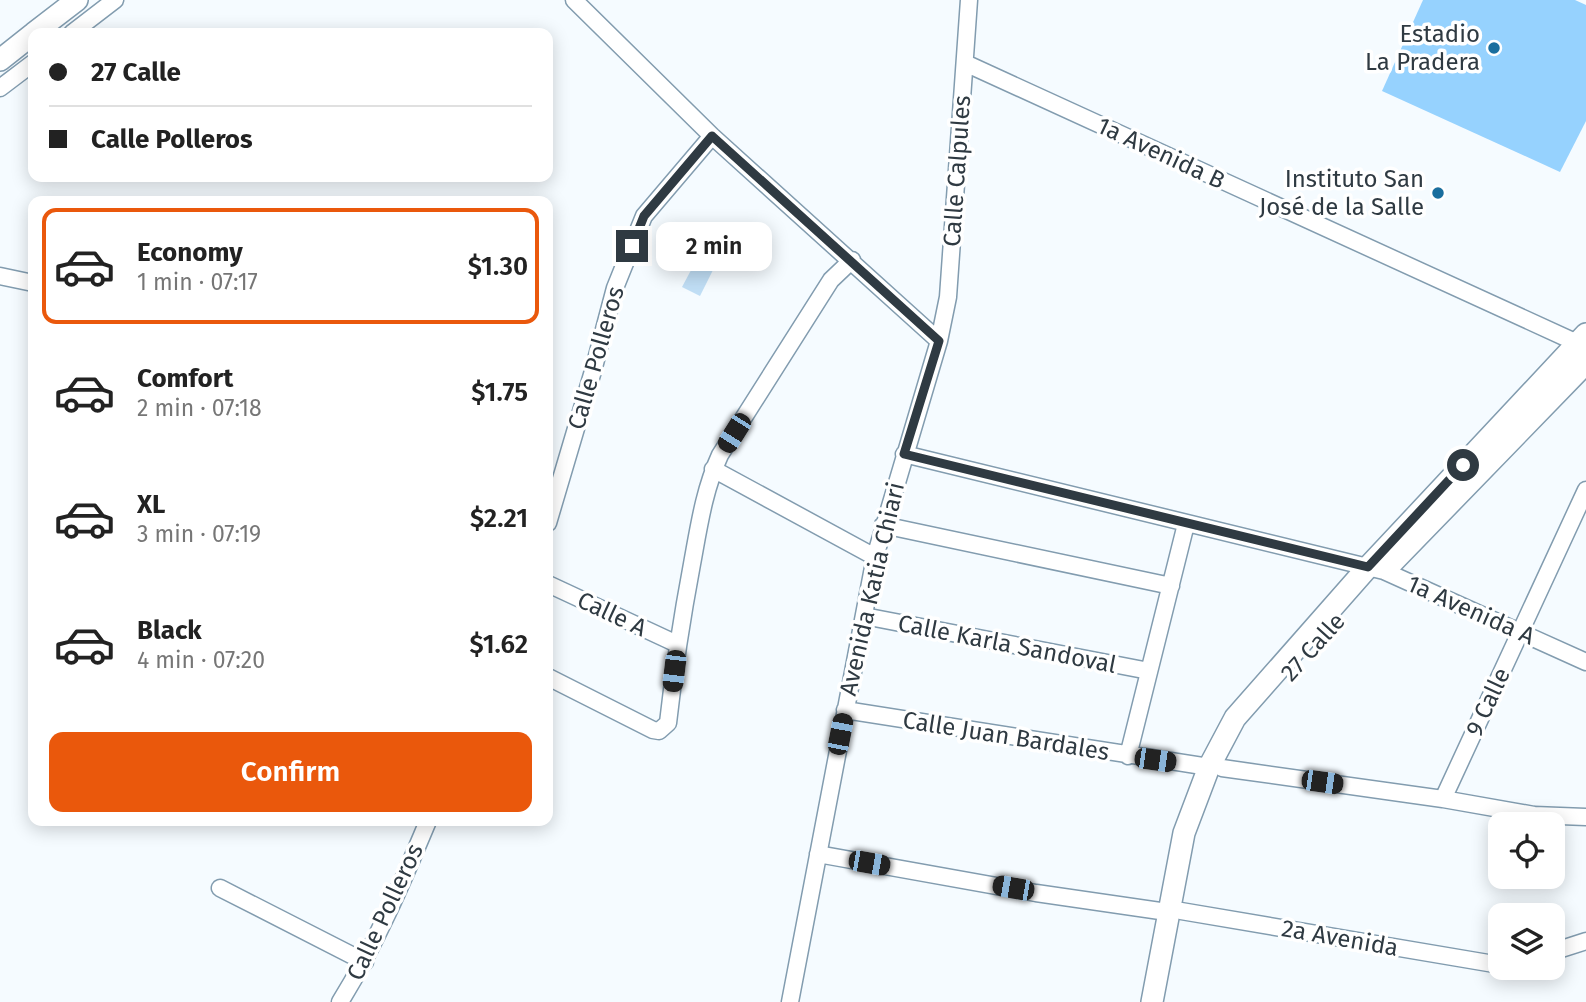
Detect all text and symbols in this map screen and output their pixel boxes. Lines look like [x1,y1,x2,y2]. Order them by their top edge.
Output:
place label: Estadio La Pradera [1365,20,1480,76]
marker: Estadio La Pradera [1486,40,1502,56]
text: 27 Calle [91,57,181,88]
street label: Calle Calpules [938,94,976,248]
street label: 1a Avenida B [1093,111,1229,195]
text: Calle Polleros [91,124,253,155]
place label: Instituto San José de la Salle [1259,165,1424,221]
marker: Instituto San José de la Salle [1430,185,1446,201]
callout: 2 min [656,222,772,270]
route end [616,230,648,262]
text: 2 min [686,232,742,260]
icon: car [53,235,116,298]
text: Economy [137,237,243,268]
text: $1.30 [468,251,528,282]
text: 1 min · 07:17 [137,268,258,296]
street label: Calle Polleros [562,283,630,433]
icon: car [53,361,116,424]
text: Comfort [137,363,233,394]
text: $1.75 [471,377,528,408]
text: 2 min · 07:18 [137,394,262,422]
car [714,410,755,456]
route start [1447,449,1479,481]
street label: Avenida Katia Chiari [834,480,910,698]
icon: car [53,487,116,550]
text: XL [137,489,165,520]
text: $2.21 [470,503,528,534]
text: 3 min · 07:19 [137,520,261,548]
street label: 1a Avenida A [1403,569,1539,651]
street label: Calle A [573,586,651,642]
street label: 27 Calle [1275,607,1351,687]
street label: Calle Karla Sandoval [895,609,1119,679]
icon: car [53,613,116,676]
text: Black [137,615,202,646]
text: $1.62 [469,629,528,660]
text: 4 min · 07:20 [137,646,265,674]
car [662,649,687,693]
street label: 9 Calle [1460,663,1516,741]
street label: Calle Juan Bardales [901,706,1111,766]
car [826,711,855,757]
button: Confirm [49,732,532,812]
car [1133,747,1178,773]
car [1300,769,1345,795]
map controls [1488,812,1565,980]
button: locate [1488,812,1565,889]
street label: Calle Polleros [341,839,429,985]
car [847,849,892,877]
car [991,874,1036,902]
button: layers [1488,903,1565,980]
street label: 2a Avenida [1280,914,1400,962]

